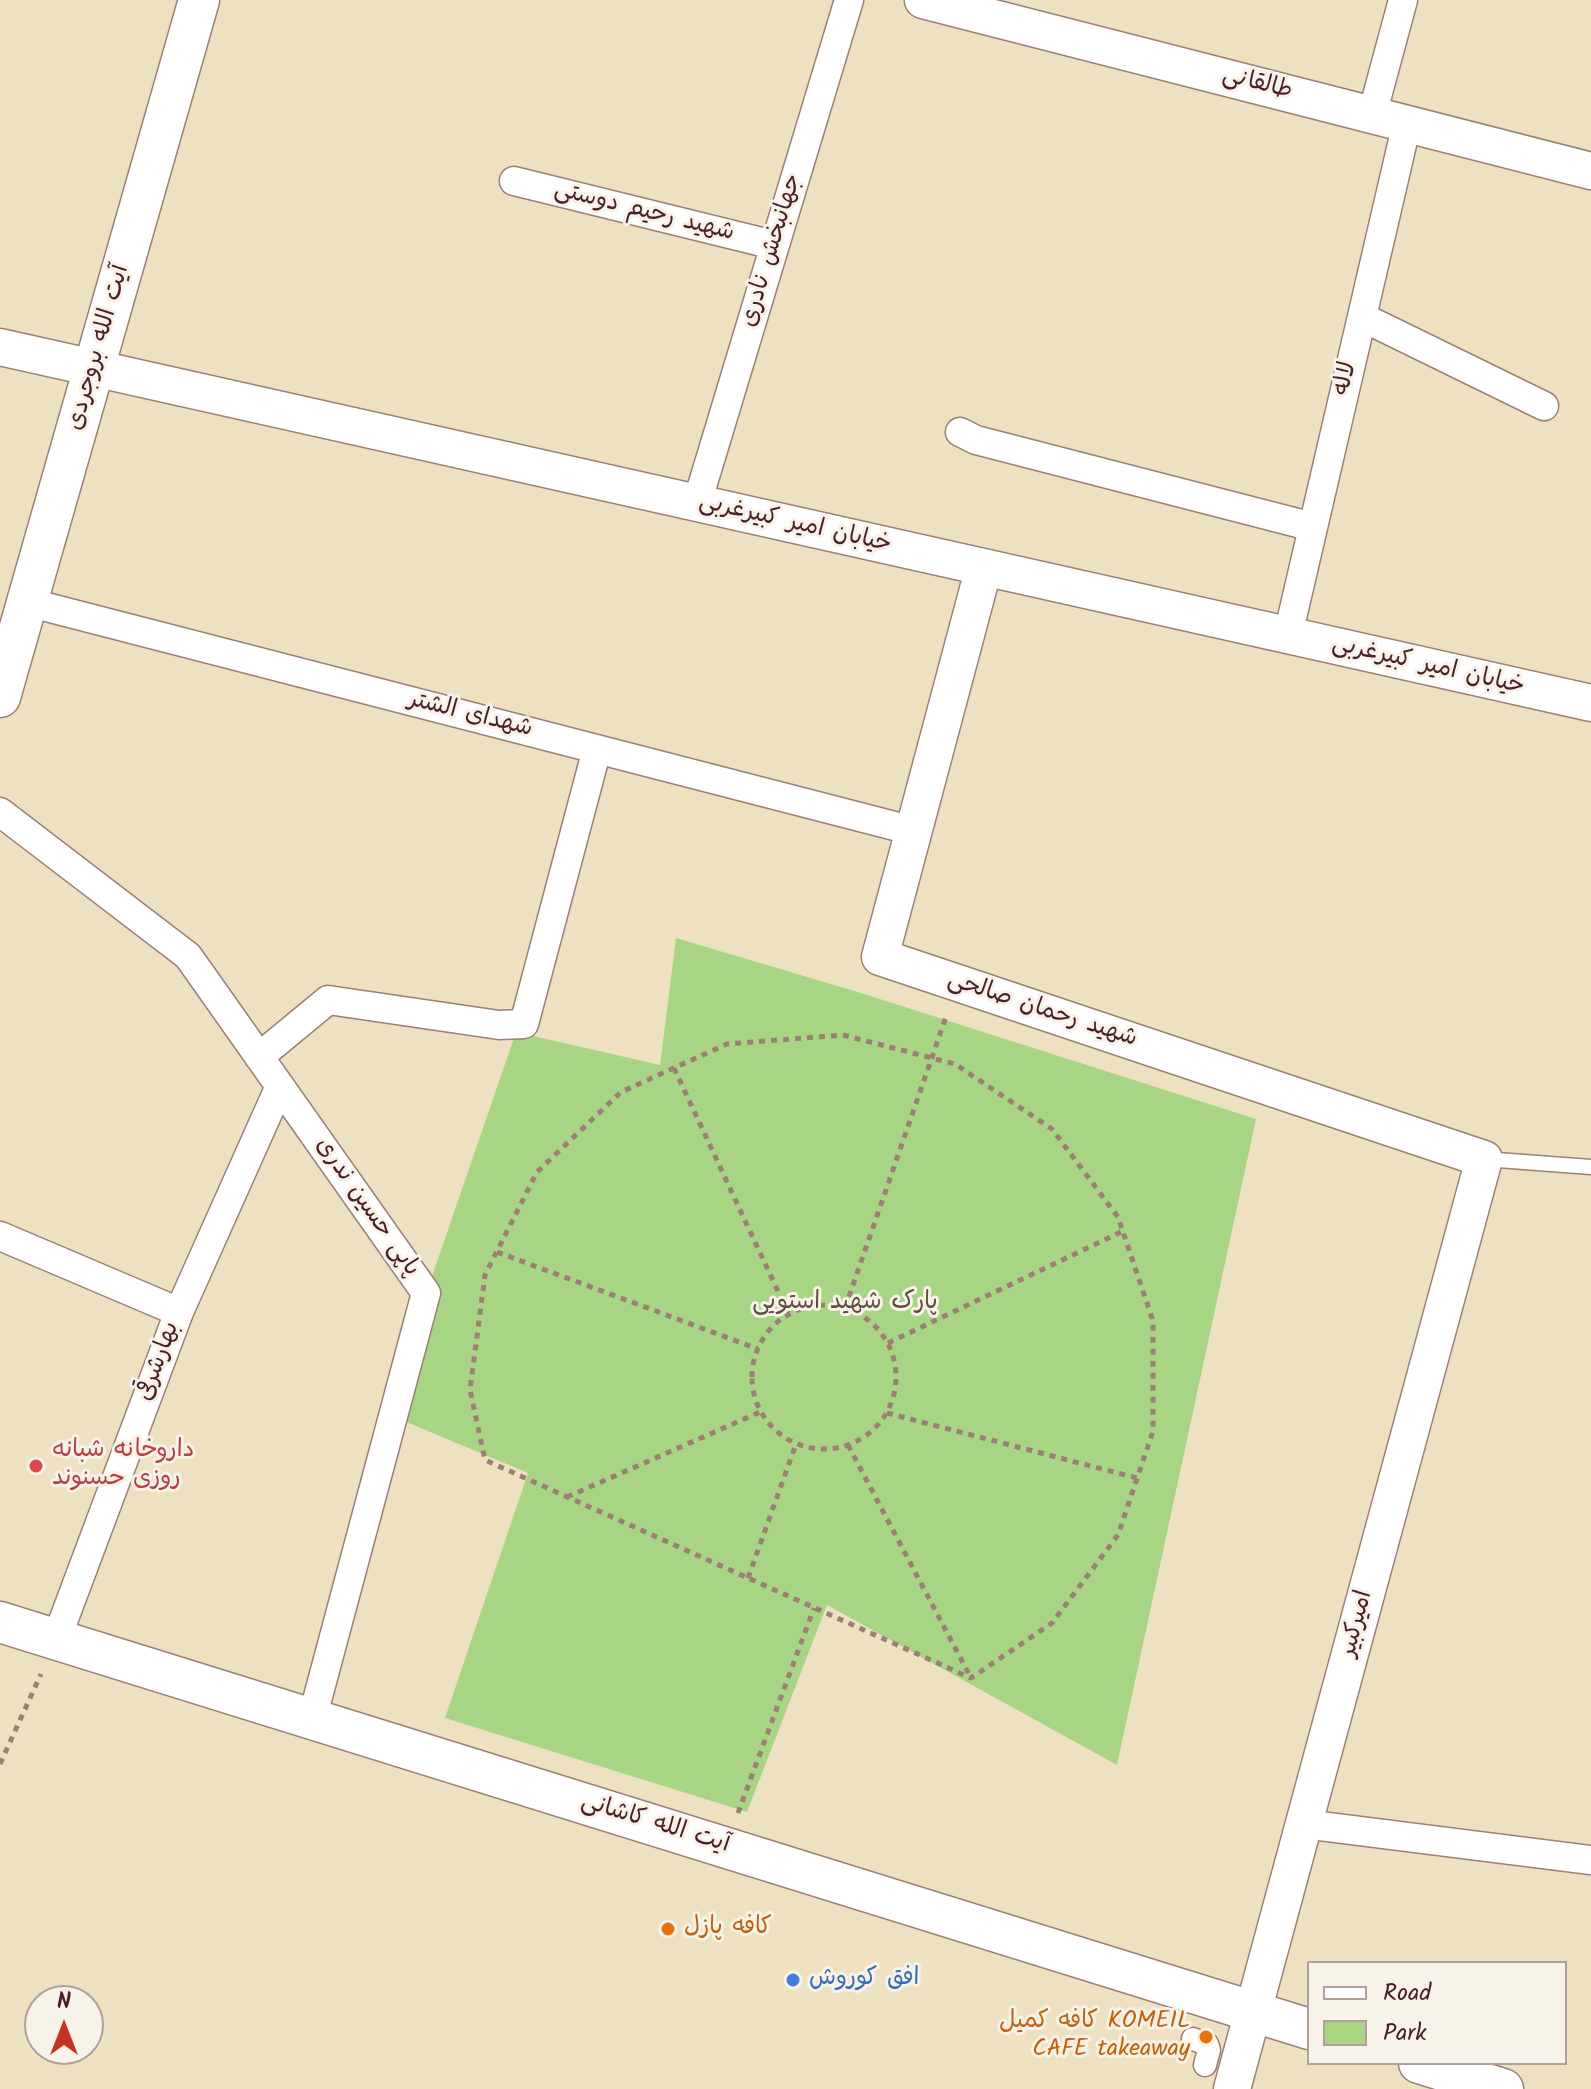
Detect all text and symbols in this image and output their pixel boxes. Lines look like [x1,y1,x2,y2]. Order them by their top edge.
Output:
street label: طالقانی [1219,62,1295,108]
street label: جهانبخش نادری [736,171,810,331]
street label: شهید رحیم دوستی [551,177,737,249]
street label: آیت الله بروجردی [63,262,137,434]
street label: لاله [1329,359,1365,399]
street label: خیابان امیر کبیرغربی [696,489,894,561]
street label: خیابان امیر کبیرغربی [1329,631,1527,703]
street label: شهدای الشتر [405,687,535,745]
street label: شهید رحمان صالحی [944,967,1140,1055]
street label: پاپی حسین ندری [307,1133,425,1283]
park label: پارک شهید استویی [752,1290,938,1318]
street label: بهارشرقی [132,1318,188,1406]
place label: داروخانه شبانه روزی حسنوند [52,1438,194,1494]
marker: داروخانه شبانه روزی حسنوند [27,1457,45,1475]
street label: امیرکبیر [1335,1588,1381,1660]
street label: آیت الله کاشانی [577,1789,733,1861]
place label: کافه پازل [684,1915,772,1943]
marker: کافه پازل [659,1920,677,1938]
legend [1307,1961,1567,2065]
place label: افق کوروش [809,1966,919,1994]
marker: افق کوروش [784,1971,802,1989]
text: Road [1383,1974,1431,2013]
north arrow [24,1985,104,2065]
text: N [57,1985,71,2020]
place label: کافه کمیل KOMEIL CAFE takeaway [999,2009,1190,2065]
text: Park [1383,2014,1427,2053]
marker: کافه کمیل KOMEIL CAFE takeaway [1197,2028,1215,2046]

